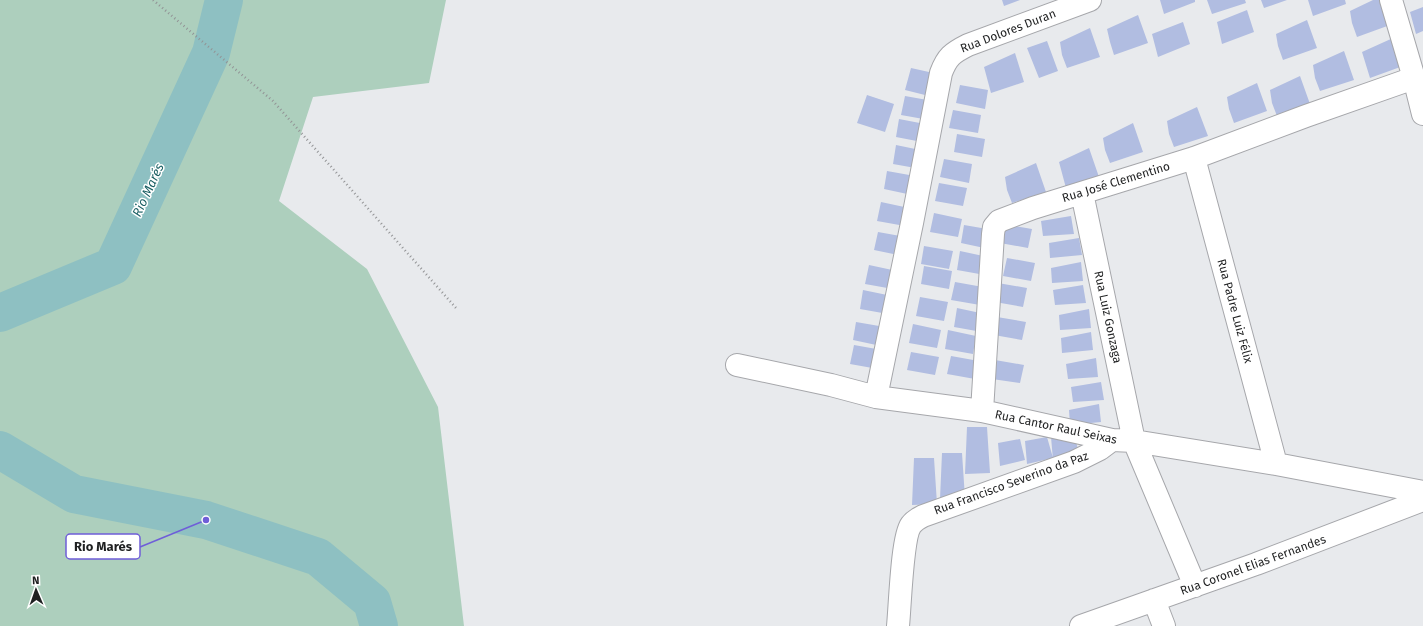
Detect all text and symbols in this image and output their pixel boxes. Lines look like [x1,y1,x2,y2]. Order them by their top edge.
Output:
street label: Rua Dolores Duran [958,6,1058,56]
street label: Rua José Clementino [1060,159,1172,205]
water label: Rio Marés [129,161,167,219]
street label: Rua Padre Luiz Félix [1214,257,1256,365]
street label: Rua Luiz Gonzaga [1091,269,1125,365]
street label: Rua Cantor Raul Seixas [994,407,1119,447]
street label: Rua Francisco Severino da Paz [932,449,1090,517]
street label: Rua Coronel Elias Fernandes [1178,532,1328,598]
callout: Rio Marés [66,534,140,559]
text: Rio Marés [74,539,133,554]
north arrow [16,570,56,610]
text: N [32,574,40,587]

